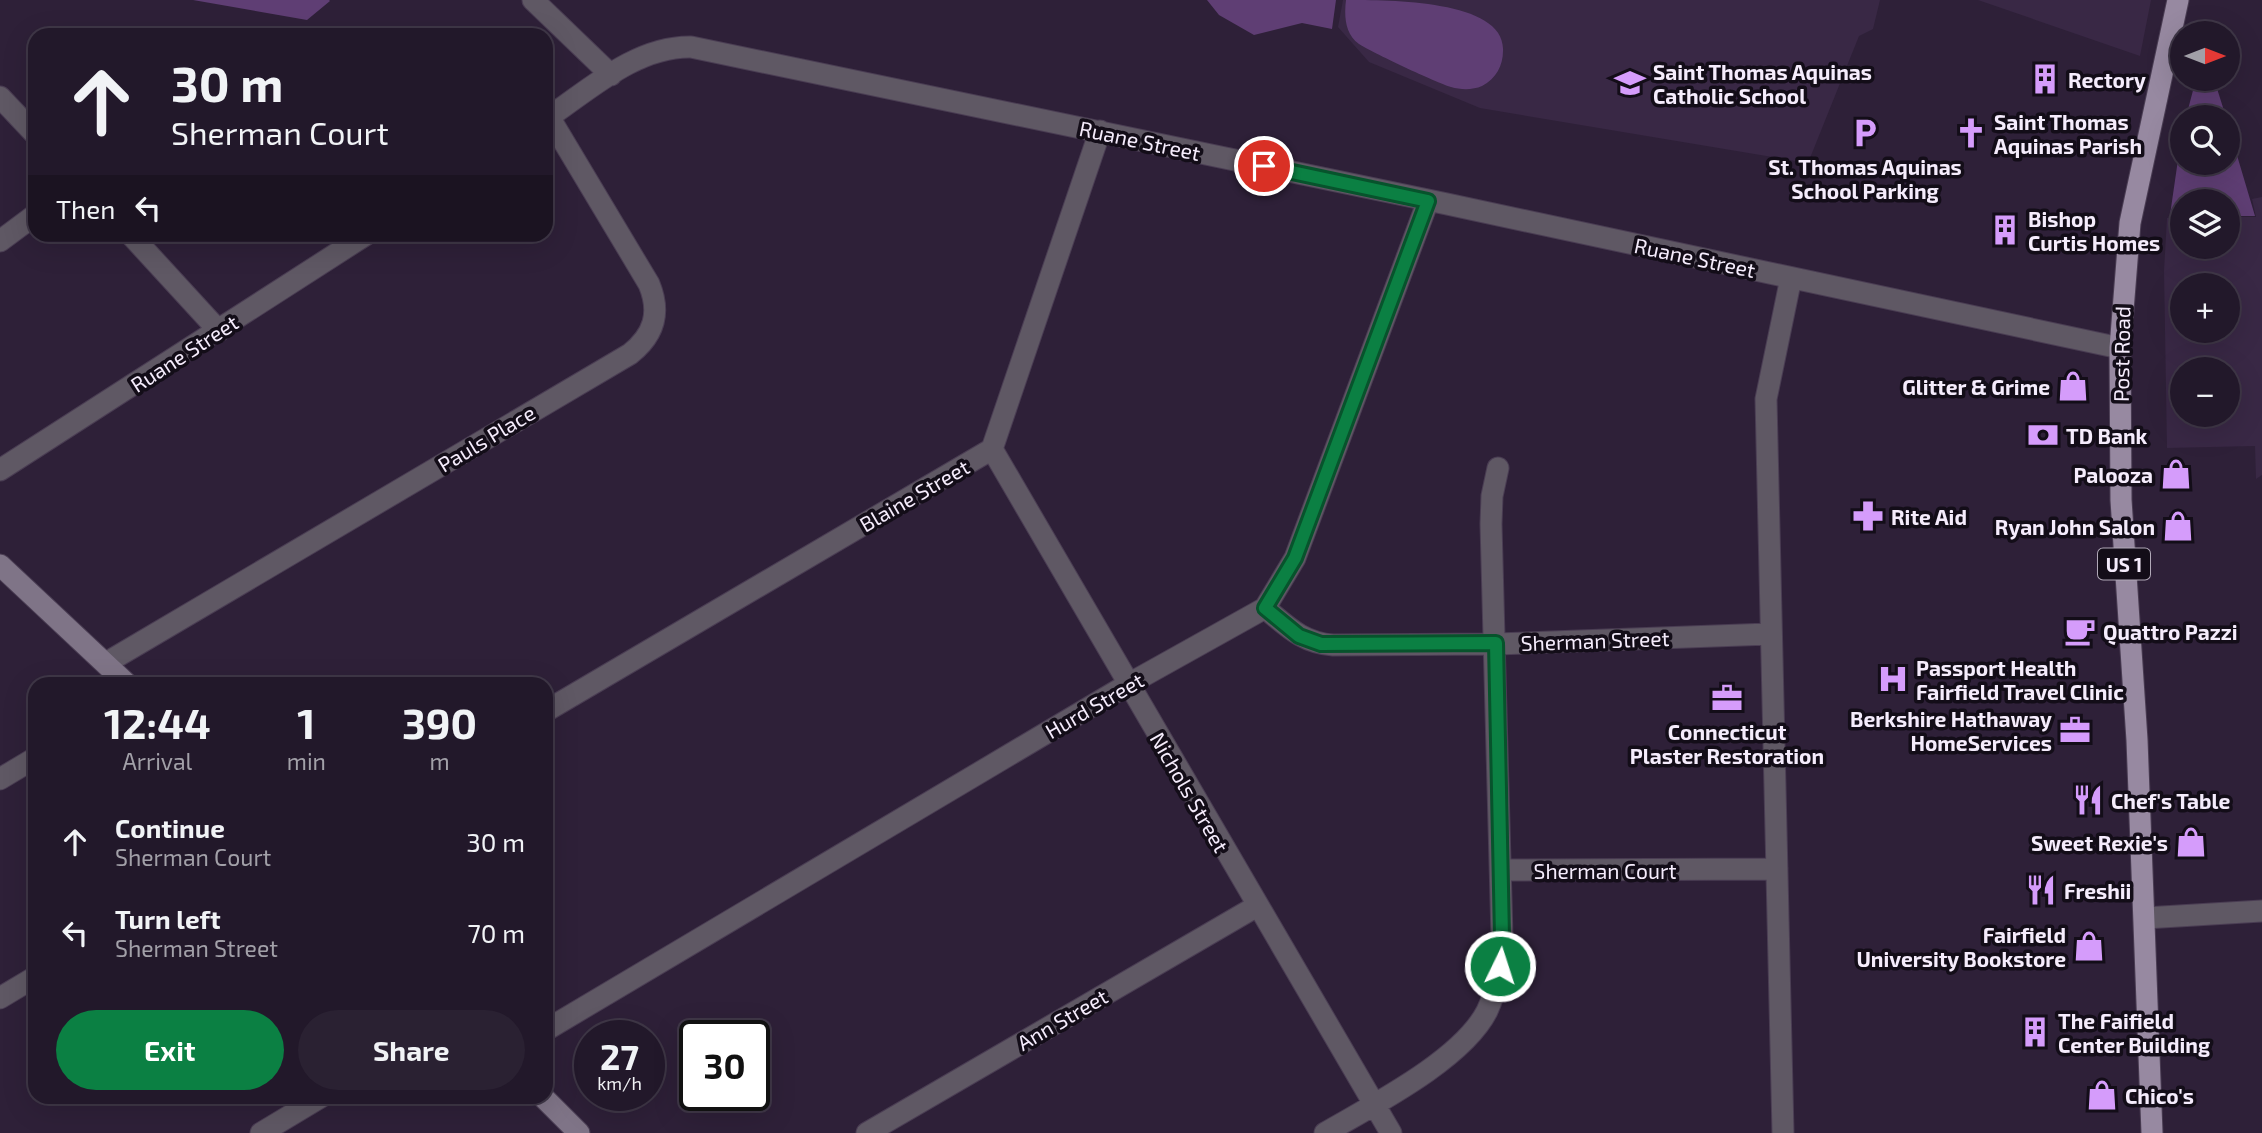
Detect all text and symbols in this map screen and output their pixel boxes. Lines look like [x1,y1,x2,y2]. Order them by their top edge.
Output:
north arrow [2170,21,2240,91]
map controls [2170,21,2240,427]
text: 30 m [171,53,283,112]
icon: ahead [56,56,147,147]
place label: Saint Thomas Aquinas Catholic School [1653,59,1872,108]
building icon: Rectory [2028,62,2062,96]
school or university icon: Saint Thomas Aquinas Catholic School [1613,66,1647,100]
place label: Rectory [2068,67,2146,93]
button: search [2170,105,2240,175]
place label: Saint Thomas Aquinas Parish [1994,109,2142,158]
text: Sherman Court [171,113,389,151]
street label: Ruane Street [1077,115,1203,165]
parking icon: St. Thomas Aquinas School Parking [1848,116,1882,150]
church icon: Saint Thomas Aquinas Parish [1954,116,1988,150]
pin [1234,136,1294,196]
icon: arrive [1245,147,1283,185]
place label: St. Thomas Aquinas School Parking [1768,154,1962,203]
icon: left [129,189,167,227]
button: layers [2170,189,2240,259]
text: Then [56,193,115,224]
place label: Bishop Curtis Homes [2028,206,2160,255]
building icon: Bishop Curtis Homes [1988,213,2022,247]
street label: Ruane Street [1632,232,1758,282]
button: + [2170,273,2240,343]
street label: Post Road [2108,306,2134,402]
street label: Ruane Street [126,309,242,397]
button: − [2170,357,2240,427]
shop icon: Glitter & Grime [2056,369,2090,403]
place label: Glitter & Grime [1902,374,2050,399]
street label: Pauls Place [433,399,539,477]
bank icon: TD Bank [2026,418,2060,452]
place label: TD Bank [2066,423,2148,448]
street label: Blaine Street [855,454,973,536]
shop icon: Palooza [2159,457,2193,491]
place label: Palooza [2073,462,2153,487]
pharmacy icon: Rite Aid [1851,499,1885,533]
place label: Rite Aid [1891,504,1967,529]
shop icon: Ryan John Salon [2161,509,2195,543]
place label: Ryan John Salon [1995,514,2155,540]
road number: US 1 [2098,548,2150,580]
cafe icon: Quattro Pazzi [2063,614,2097,648]
place label: Quattro Pazzi [2103,619,2238,645]
street label: Sherman Street [1520,625,1670,655]
place label: Passport Health Fairfield Travel Clinic [1916,655,2124,704]
hospital icon: Passport Health Fairfield Travel Clinic [1876,662,1910,696]
street label: Hurd Street [1040,667,1148,743]
office icon: Connecticut Plaster Restoration [1710,681,1744,715]
text: 12:44 [104,697,211,747]
text: 1 [297,697,315,747]
text: 390 [402,697,477,747]
place label: Berkshire Hathaway HomeServices [1850,706,2052,755]
office icon: Berkshire Hathaway HomeServices [2058,713,2092,747]
place label: Connecticut Plaster Restoration [1630,719,1824,768]
street label: Nichols Street [1146,728,1234,856]
text: Arrival [122,747,192,775]
text: min [287,747,326,775]
text: m [429,747,450,775]
restaurant icon: Chef's Table [2071,783,2105,817]
place label: Chef's Table [2111,788,2230,813]
text: Continue [115,812,225,843]
icon: ahead [56,823,94,861]
shop icon: Sweet Rexie's [2174,825,2208,859]
text: 30 m [466,826,525,857]
place label: Sweet Rexie's [2031,830,2168,855]
text: Sherman Court [115,843,271,871]
street label: Sherman Court [1534,858,1676,883]
restaurant icon: Freshii [2024,873,2058,907]
place label: Freshii [2064,878,2131,903]
text: Turn left [115,903,221,934]
icon: left [56,914,94,952]
text: 70 m [467,917,525,948]
place label: Fairfield University Bookstore [1856,922,2066,972]
position arrow [1463,929,1537,1003]
shop icon: Fairfield University Bookstore [2072,929,2106,963]
text: Sherman Street [115,934,278,962]
street label: Ann Street [1012,983,1112,1055]
place label: The Faifield Center Building [2058,1008,2210,1057]
button: Exit [56,1010,284,1090]
button: Share [298,1010,525,1090]
building icon: The Faifield Center Building [2018,1015,2052,1049]
speed limit sign: 30 [679,1020,770,1111]
text: 27 [600,1035,639,1077]
text: km/h [597,1072,642,1094]
shop icon: Chico's [2085,1078,2119,1112]
place label: Chico's [2125,1083,2194,1108]

